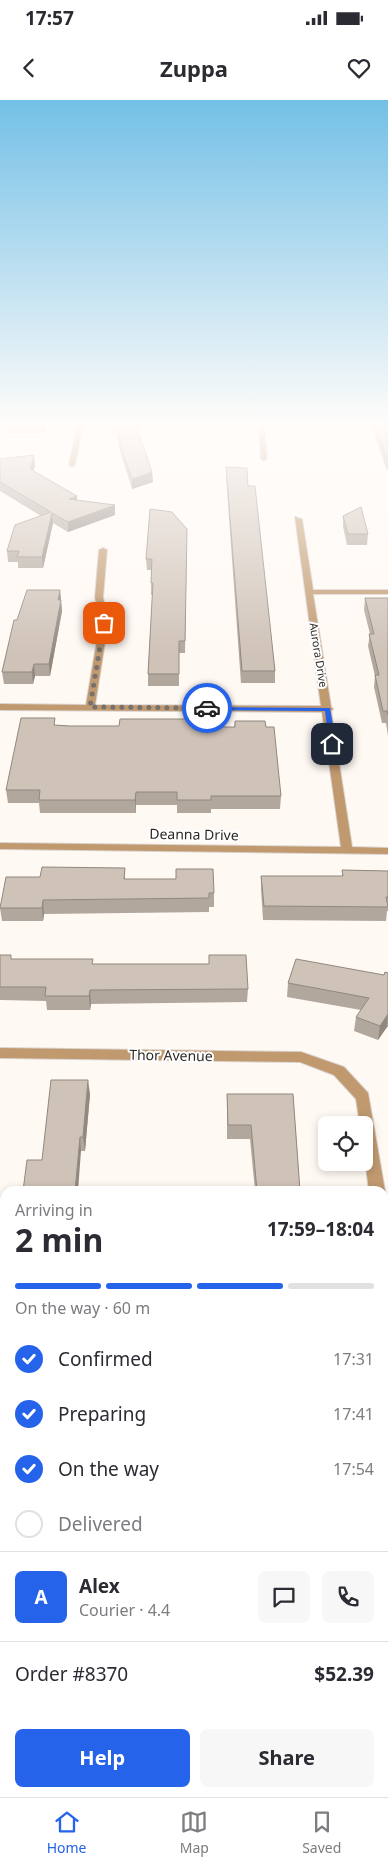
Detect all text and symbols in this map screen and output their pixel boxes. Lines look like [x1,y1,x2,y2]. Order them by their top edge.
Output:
text: 17:57 [25,5,74,31]
text: Zuppa [160,53,228,83]
icon: back [15,54,43,82]
icon: heart [345,54,373,82]
pin [83,602,125,644]
icon: bag [90,609,118,637]
street label: Aurora Drive [306,622,332,688]
courier [182,683,232,733]
icon: car [193,694,221,722]
pin [311,723,353,765]
icon: home [318,730,346,758]
street label: Deanna Drive [149,824,239,844]
street label: Thor Avenue [129,1045,213,1065]
map controls [318,1116,373,1171]
button: locate [318,1116,373,1171]
text: Arriving in [15,1199,93,1221]
text: 17:59–18:04 [267,1216,374,1242]
text: 2 min [15,1218,103,1261]
text: On the way · 60 m [15,1297,150,1319]
icon: check [15,1345,43,1373]
text: Confirmed [58,1346,153,1372]
text: 17:31 [333,1348,374,1370]
icon: check [15,1400,43,1428]
text: Preparing [58,1401,146,1427]
text: 17:41 [333,1403,374,1425]
icon: check [15,1455,43,1483]
text: On the way [58,1456,159,1482]
text: 17:54 [333,1458,374,1480]
text: Delivered [58,1511,143,1537]
button: chat [258,1571,310,1623]
button: phone [322,1571,374,1623]
text: Alex [79,1573,120,1599]
text: A [34,1584,48,1610]
text: Courier · 4.4 [79,1599,170,1621]
text: Order #8370 [15,1661,128,1687]
text: $52.39 [314,1661,374,1687]
button: Help [15,1729,190,1787]
button: Share [200,1729,374,1787]
tab: Home [47,1808,86,1857]
tab: Map [180,1808,209,1857]
tab: Saved [302,1808,341,1857]

